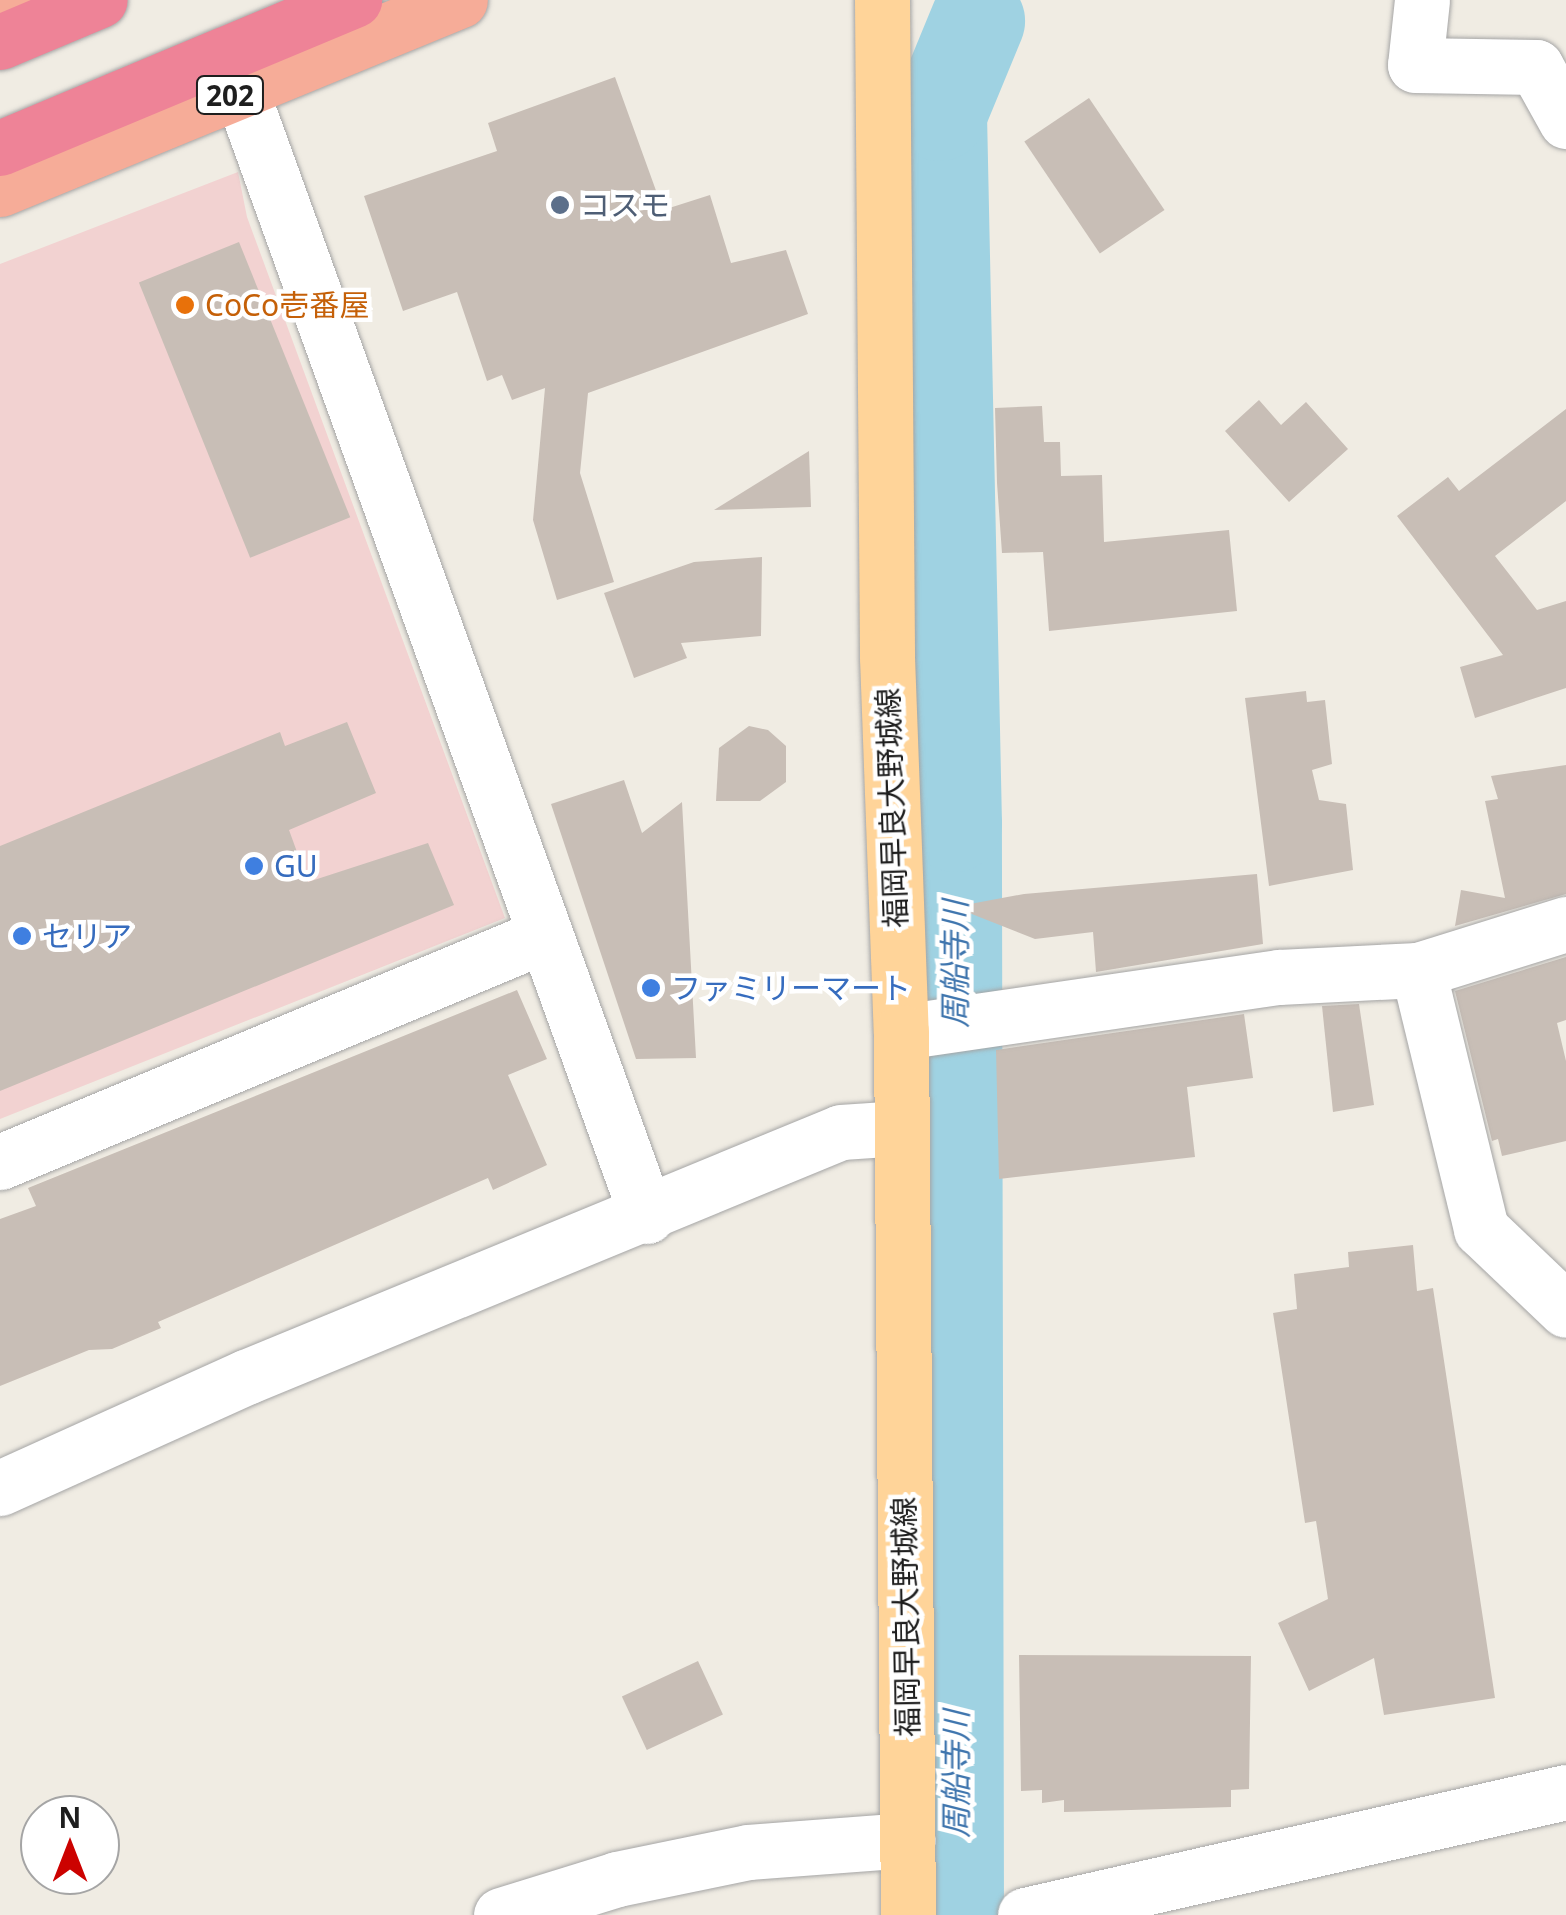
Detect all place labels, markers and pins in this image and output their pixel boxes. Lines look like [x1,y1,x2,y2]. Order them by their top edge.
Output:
place label: コスモ [580,187,670,223]
marker: コスモ [549,194,571,216]
place label: CoCo壱番屋 [205,287,369,323]
marker: CoCo壱番屋 [174,294,196,316]
place label: GU [274,848,318,884]
marker: GU [243,855,265,877]
place label: セリア [42,918,132,954]
marker: セリア [11,925,33,947]
place label: ファミリーマート [671,970,911,1006]
marker: ファミリーマート [640,977,662,999]

